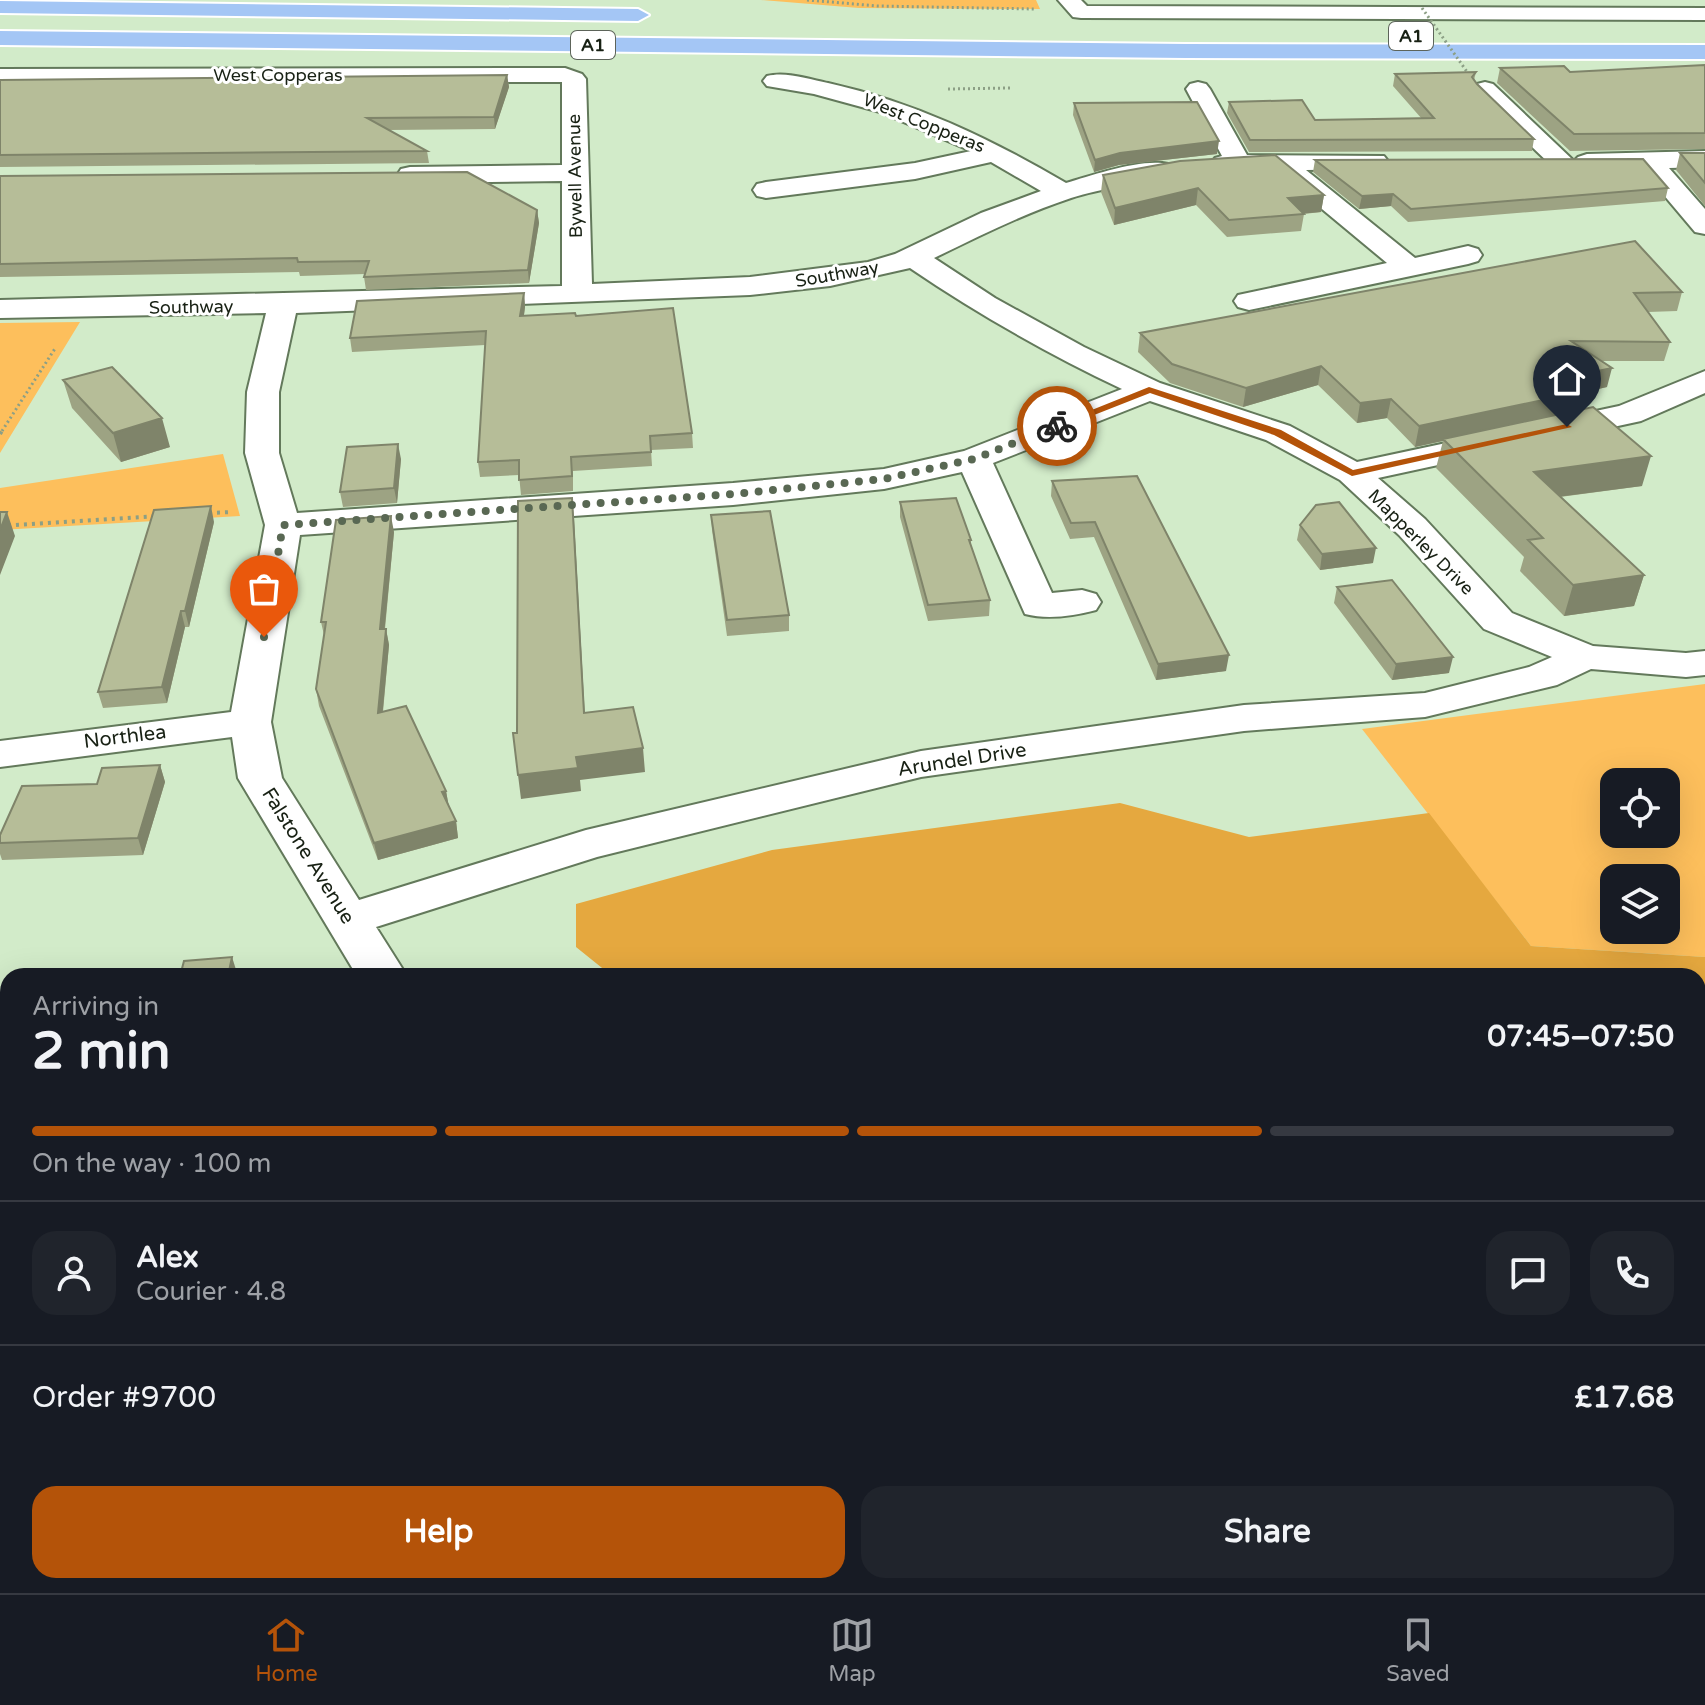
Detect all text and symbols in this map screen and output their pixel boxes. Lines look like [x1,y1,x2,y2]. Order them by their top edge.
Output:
road number: A1 [1389,22,1433,50]
road number: A1 [571,31,615,59]
street label: West Copperas [213,64,343,86]
street label: West Copperas [860,89,988,157]
street label: Bywell Avenue [563,114,587,238]
street label: Southway [794,256,881,292]
street label: Southway [149,295,234,319]
pin [1533,345,1601,427]
icon: home [1545,357,1589,401]
courier [1017,386,1097,466]
icon: bike [1035,404,1079,448]
street label: Mapperley Drive [1364,485,1478,599]
pin [230,555,298,637]
icon: bag [242,567,286,611]
street label: Northlea [82,720,168,754]
street label: Arundel Drive [896,738,1028,782]
map controls [1600,768,1680,944]
button: locate [1600,768,1680,848]
street label: Falstone Avenue [256,783,360,929]
button: layers [1600,864,1680,944]
text: Arriving in [32,991,159,1022]
text: 07:45–07:50 [1487,1018,1674,1055]
text: 2 min [32,1020,171,1083]
text: On the way · 100 m [32,1148,271,1179]
button: person [32,1231,116,1315]
button: chat [1486,1231,1570,1315]
button: phone [1590,1231,1674,1315]
text: Alex [136,1239,199,1276]
text: Courier · 4.8 [136,1276,286,1307]
text: Order #9700 [32,1379,216,1416]
text: £17.68 [1574,1379,1674,1416]
button: Help [32,1486,845,1578]
button: Share [861,1486,1674,1578]
tab: Home [255,1613,318,1687]
tab: Map [828,1613,876,1687]
tab: Saved [1386,1613,1450,1687]

